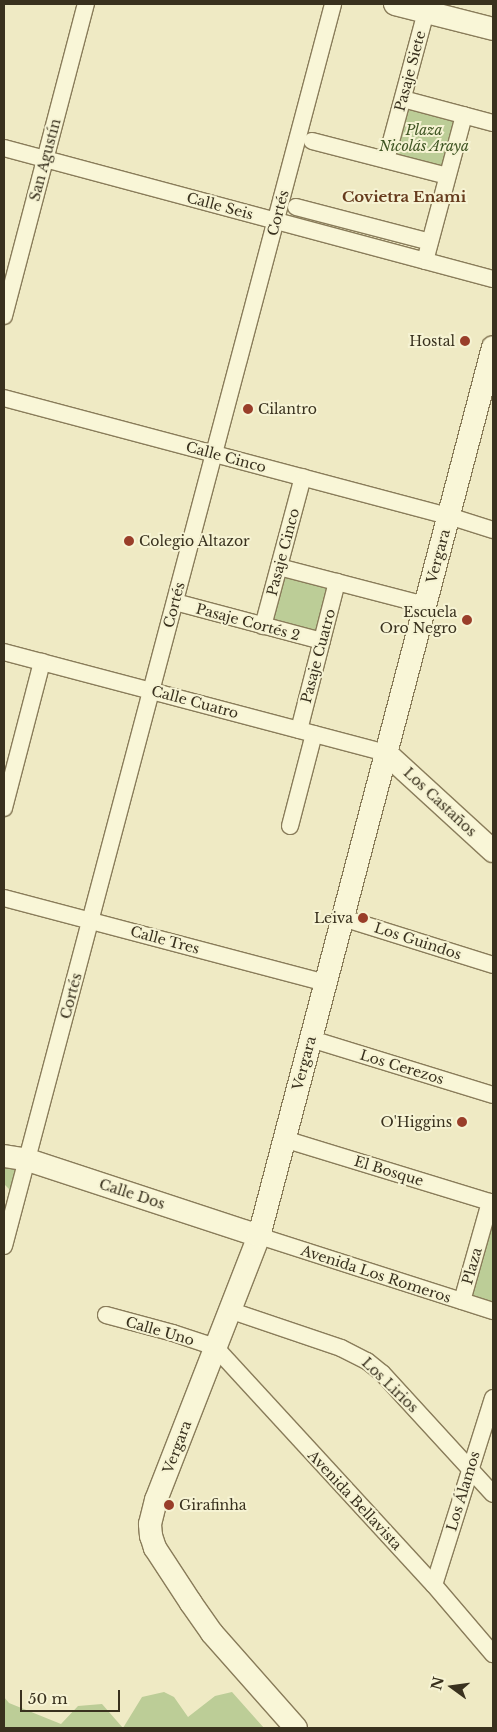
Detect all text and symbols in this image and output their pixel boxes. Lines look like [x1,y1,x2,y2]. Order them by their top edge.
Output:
street label: Pasaje Siete [391,29,429,113]
street label: San Agustín [26,117,64,203]
park label: Plaza Nicolás Araya [379,122,469,154]
street label: Cortés [264,188,292,238]
district label: Covietra Enami [342,188,466,206]
street label: Calle Seis [185,189,255,223]
place label: Hostal [409,333,455,349]
marker: Hostal [459,335,471,347]
place label: Cilantro [258,401,317,417]
marker: Cilantro [242,403,254,415]
street label: Calle Cinco [184,438,268,476]
street label: Pasaje Cinco [263,506,303,598]
street label: Vergara [423,527,453,585]
place label: Colegio Altazor [139,533,250,549]
marker: Colegio Altazor [123,535,135,547]
street label: Cortés [160,580,188,630]
street label: Pasaje Cortés 2 [194,600,302,644]
place label: Escuela Oro Negro [380,604,457,636]
street label: Pasaje Cuatro [297,607,339,705]
marker: Escuela Oro Negro [461,614,473,626]
street label: Calle Cuatro [150,682,240,722]
street label: Los Castaños [400,764,480,840]
place label: Leiva [314,910,353,926]
marker: Leiva [357,912,369,924]
street label: Los Guindos [372,919,464,963]
street label: Calle Tres [128,923,202,957]
street label: Cortés [57,971,85,1021]
street label: Vergara [289,1034,319,1092]
street label: Los Cerezos [358,1046,446,1088]
place label: O'Higgins [381,1114,452,1130]
marker: O'Higgins [456,1116,468,1128]
street label: El Bosque [352,1153,426,1189]
street label: Calle Dos [97,1176,167,1212]
street label: Avenida Los Romeros [299,1242,453,1306]
street label: Plaza [459,1246,485,1286]
street label: Calle Uno [124,1313,196,1349]
street label: Los Lirios [358,1354,422,1416]
street label: Vergara [159,1418,195,1476]
street label: Avenida Bellavista [305,1447,405,1553]
street label: Los Álamos [443,1449,483,1533]
place label: Girafinha [179,1497,247,1513]
marker: Girafinha [163,1499,175,1511]
north arrow [427,1662,477,1712]
text: N [427,1675,448,1692]
scale bar [22,1680,122,1712]
text: 50 m [28,1689,68,1708]

